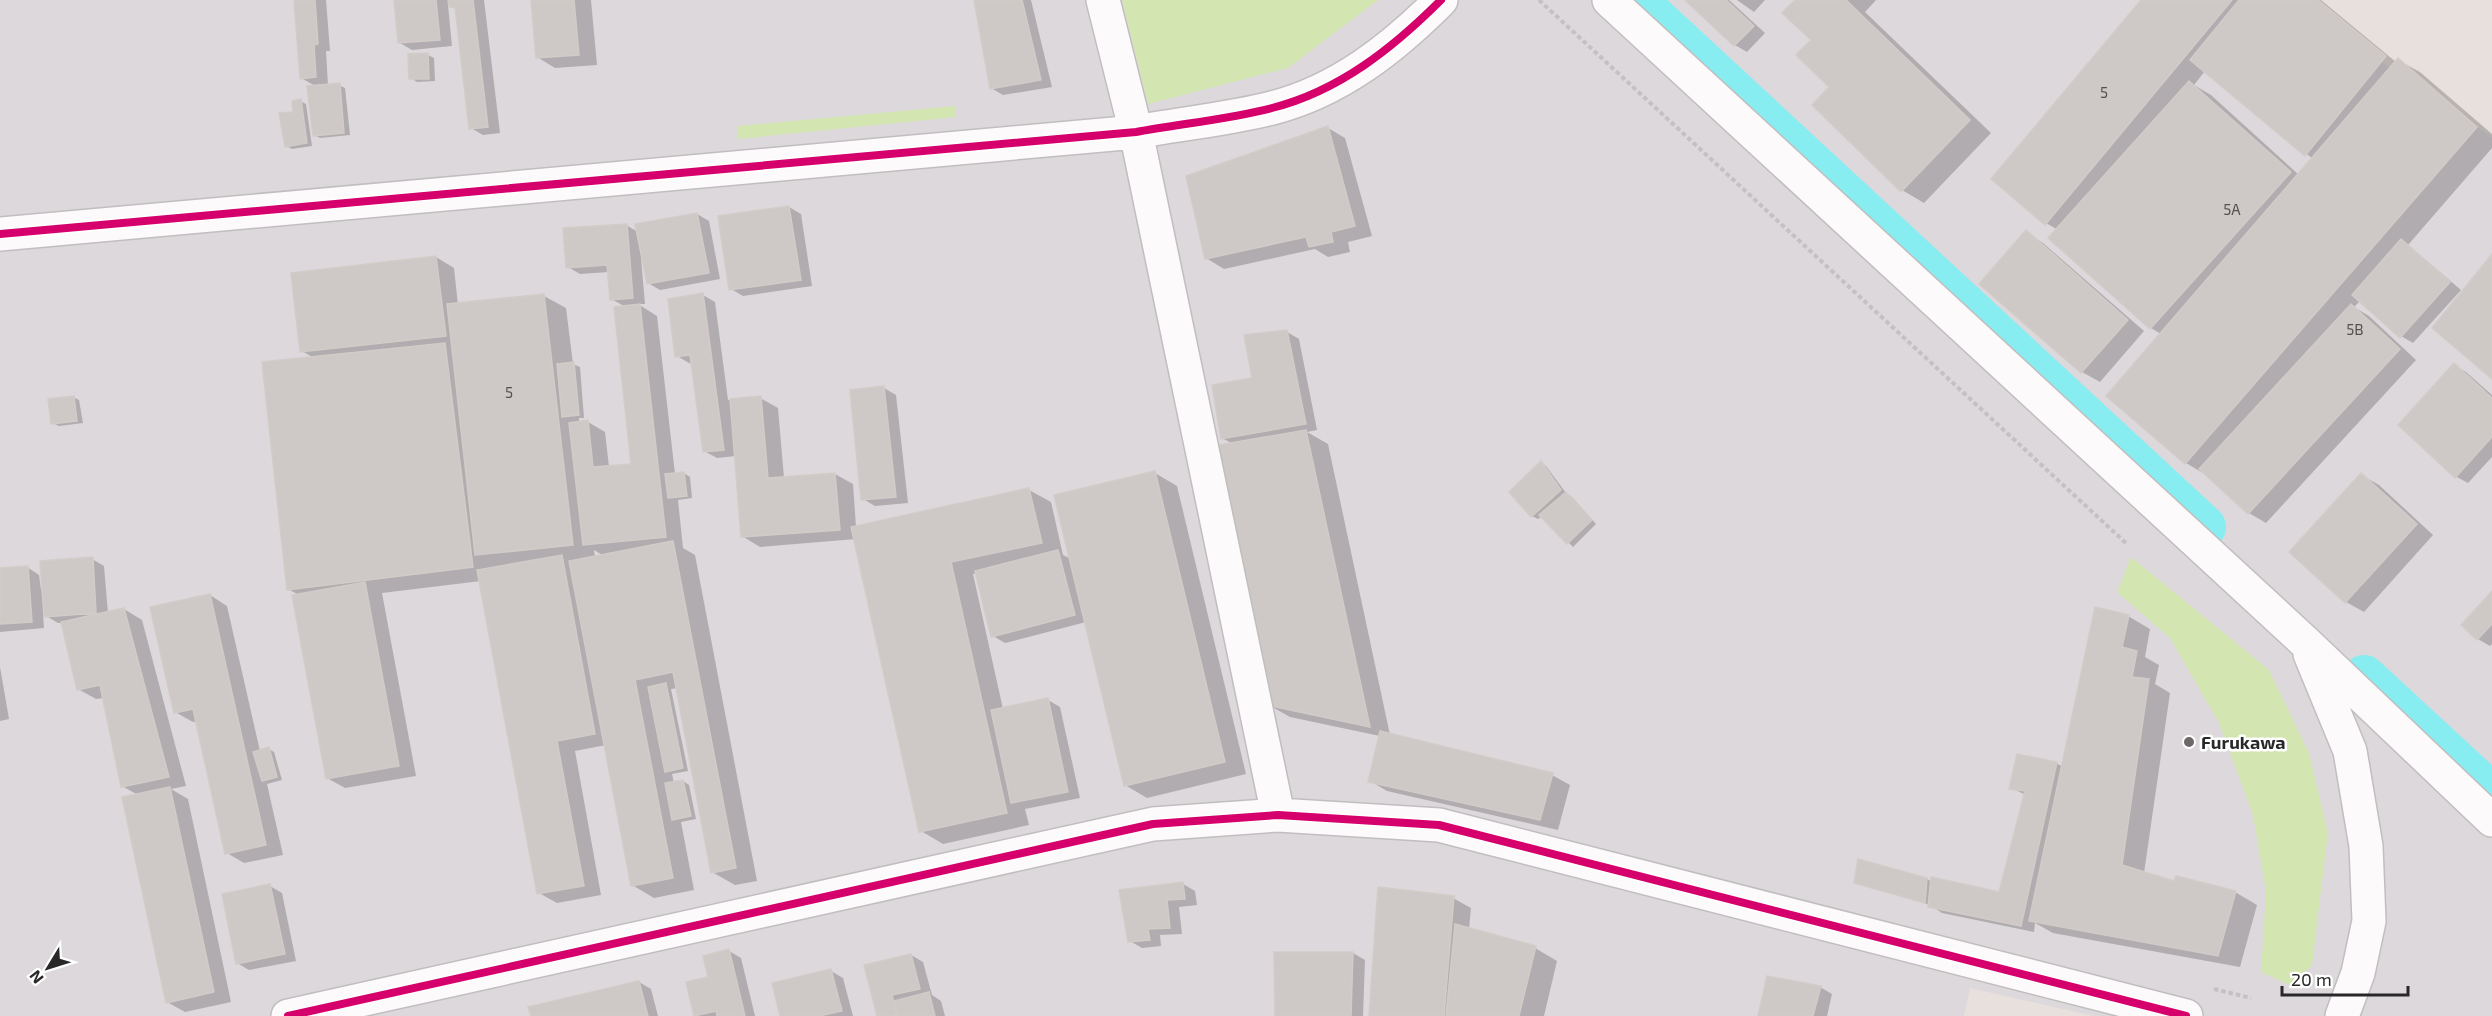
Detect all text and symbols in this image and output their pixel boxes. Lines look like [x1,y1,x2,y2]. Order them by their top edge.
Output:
house number: 5 [2100,83,2108,101]
house number: 5A [2223,200,2241,218]
house number: 5B [2346,320,2364,338]
house number: 5 [505,383,513,401]
place label: Furukawa [2201,731,2286,753]
marker: Furukawa [2182,735,2196,749]
north arrow [18,938,78,998]
scale bar [2282,959,2408,997]
text: N [25,967,47,988]
text: 20 m [2291,968,2332,990]

